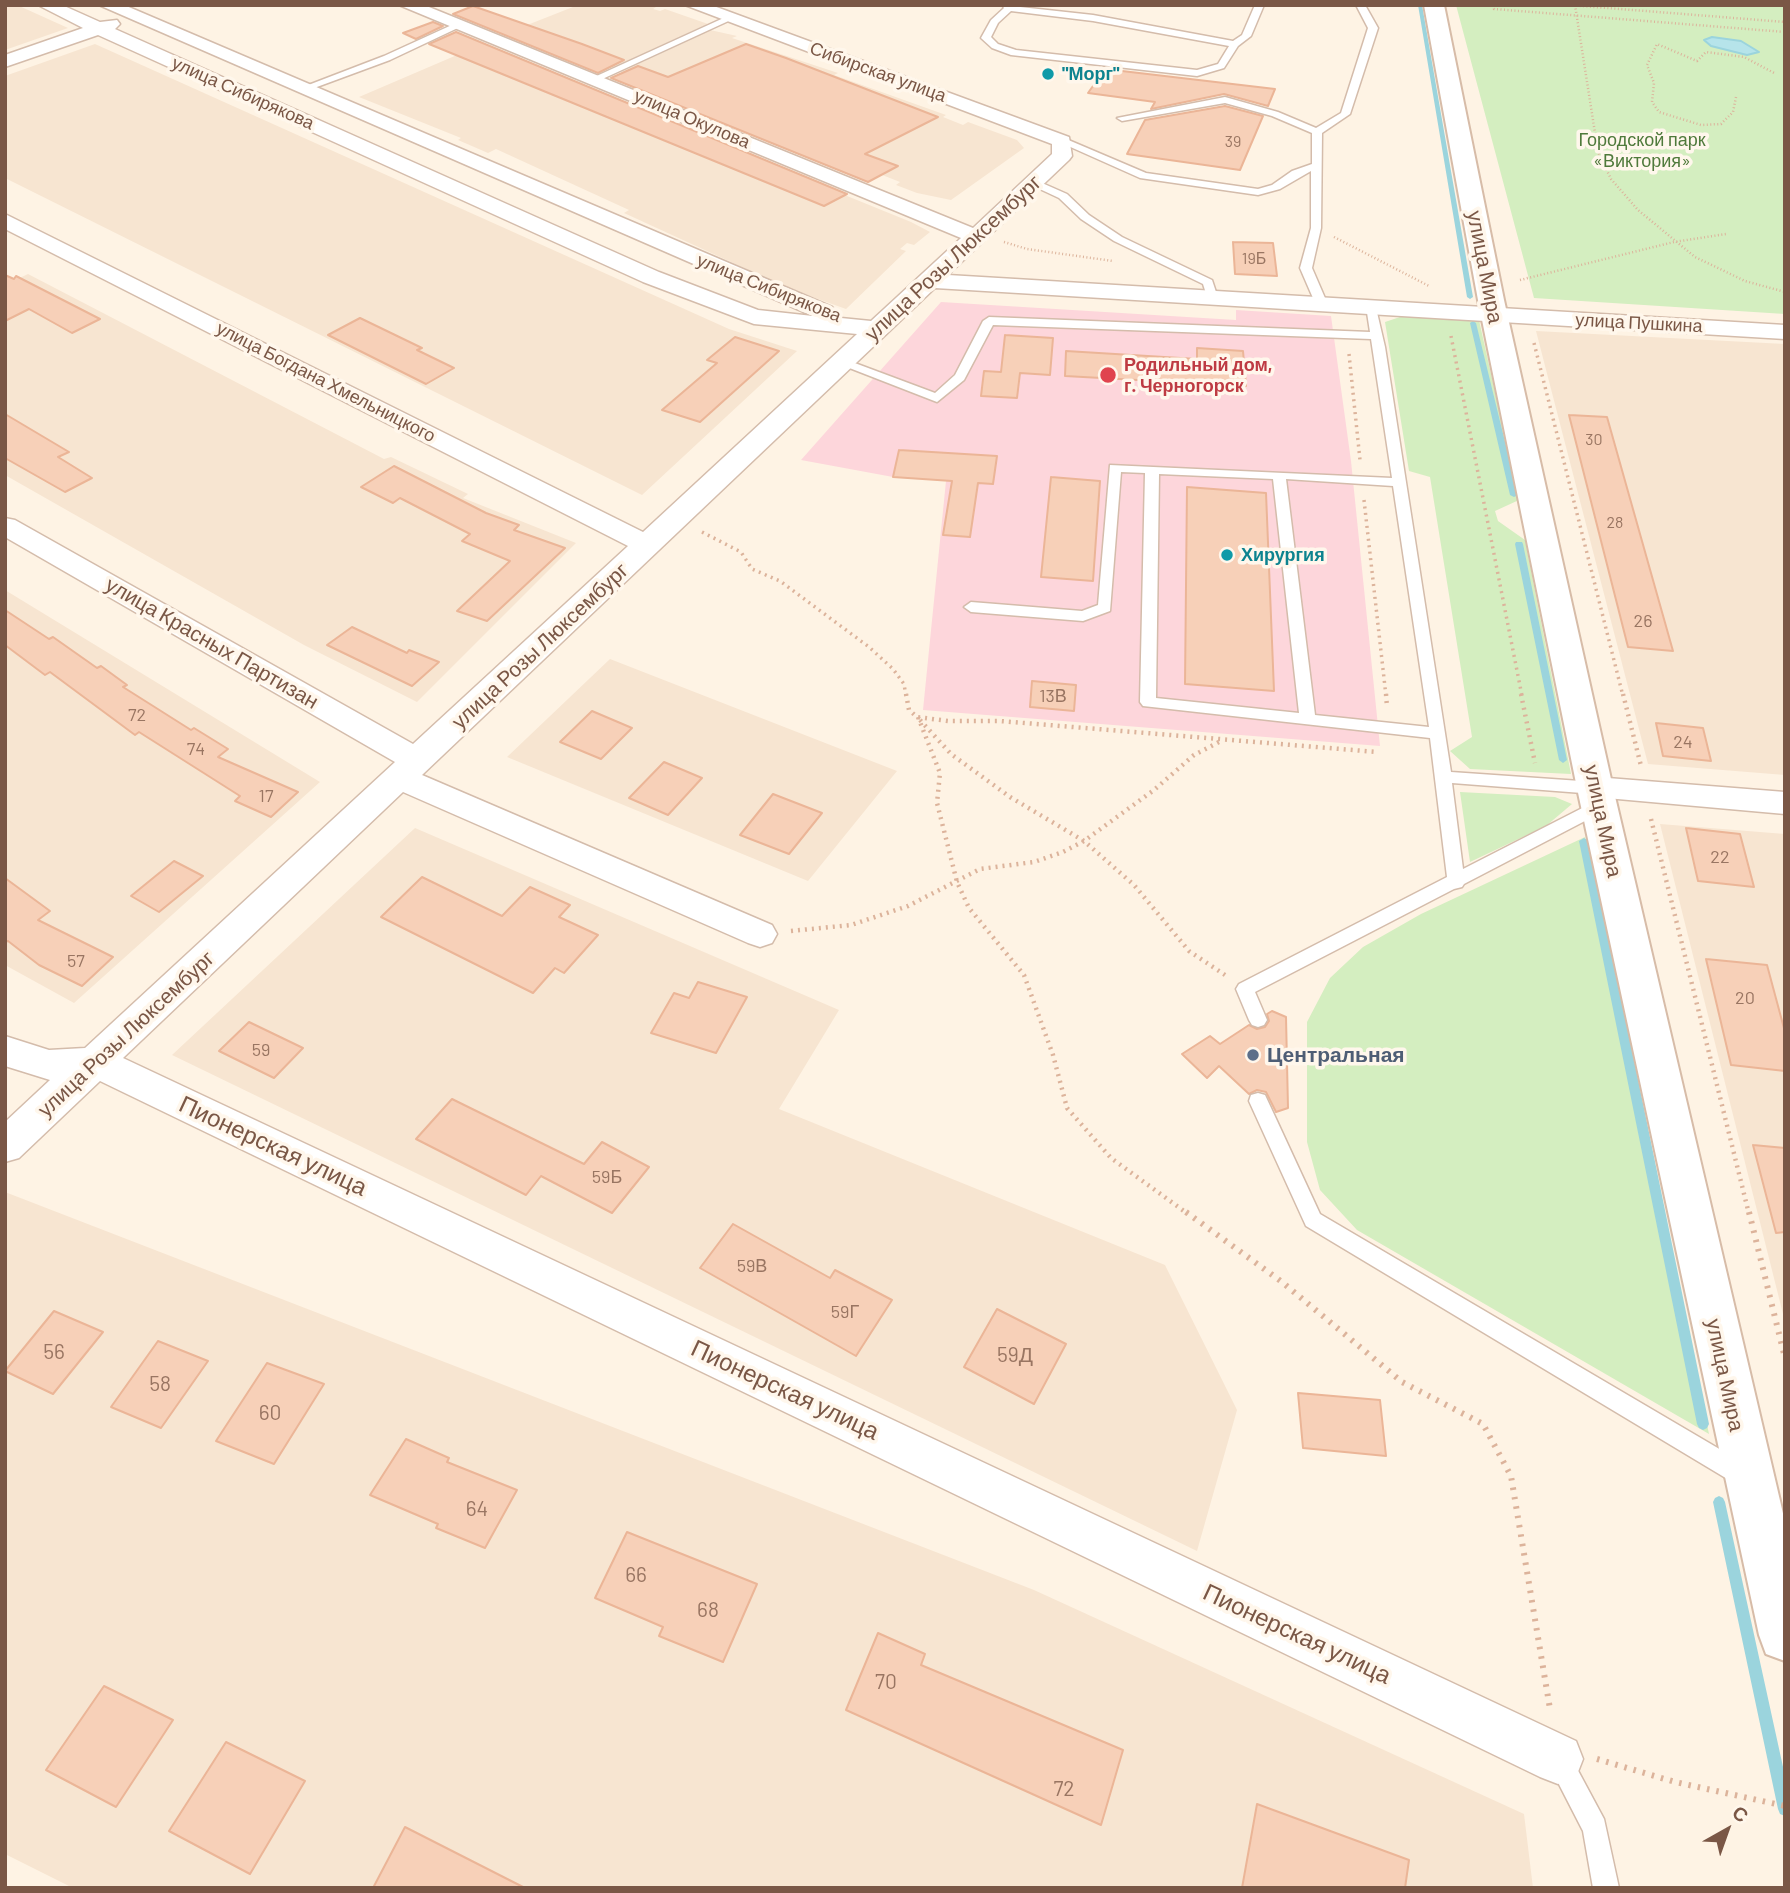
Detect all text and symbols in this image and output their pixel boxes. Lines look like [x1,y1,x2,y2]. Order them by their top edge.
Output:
street label: Сибирская улица [807,37,949,107]
street label: улица Сибирякова [168,52,318,134]
place label: "Морг" [1062,63,1119,85]
marker: "Морг" [1040,66,1056,82]
street label: улица Окулова [631,85,753,153]
park label: Городской парк «Виктория» [1578,129,1706,172]
house number: 39 [1225,132,1241,152]
street label: улица Розы Люксембург [860,170,1046,346]
street label: улица Мира [1462,208,1508,326]
street label: улица Сибирякова [694,249,844,327]
house number: 19Б [1242,249,1266,269]
street label: улица Пушкина [1575,309,1703,337]
street label: улица Богдана Хмельницкого [213,317,439,447]
place label: Родильный дом, г. Черногорск [1124,354,1272,396]
marker: Родильный дом, г. Черногорск [1098,365,1118,385]
house number: 30 [1585,430,1603,450]
house number: 28 [1607,513,1623,533]
place label: Хирургия [1241,544,1325,566]
marker: Хирургия [1219,547,1235,563]
street label: улица Розы Люксембург [447,558,633,734]
street label: улица Красных Партизан [101,572,323,714]
house number: 26 [1634,610,1652,632]
house number: 13В [1039,685,1067,707]
house number: 72 [128,704,146,726]
house number: 24 [1673,731,1693,753]
house number: 74 [187,738,205,760]
street label: улица Мира [1579,762,1627,880]
house number: 17 [259,785,273,807]
house number: 22 [1710,846,1730,868]
street label: улица Розы Люксембург [33,946,219,1122]
house number: 57 [67,950,85,972]
house number: 20 [1735,987,1755,1009]
house number: 59 [252,1039,270,1061]
place label: Центральная [1267,1042,1405,1068]
marker: Центральная [1245,1047,1261,1063]
street label: Пионерская улица [174,1090,372,1202]
house number: 59Б [592,1166,622,1188]
house number: 59В [737,1255,767,1277]
house number: 59Г [831,1301,859,1323]
street label: улица Мира [1701,1316,1749,1434]
street label: Пионерская улица [686,1334,884,1446]
house number: 56 [43,1339,65,1365]
house number: 59Д [997,1342,1033,1368]
house number: 58 [149,1371,171,1397]
house number: 60 [259,1400,281,1426]
house number: 64 [466,1496,488,1522]
house number: 66 [625,1562,647,1588]
street label: Пионерская улица [1198,1578,1396,1690]
house number: 68 [697,1597,719,1623]
house number: 70 [875,1669,897,1695]
house number: 72 [1053,1776,1075,1802]
north arrow [1692,1795,1762,1865]
text: С [1728,1800,1753,1827]

